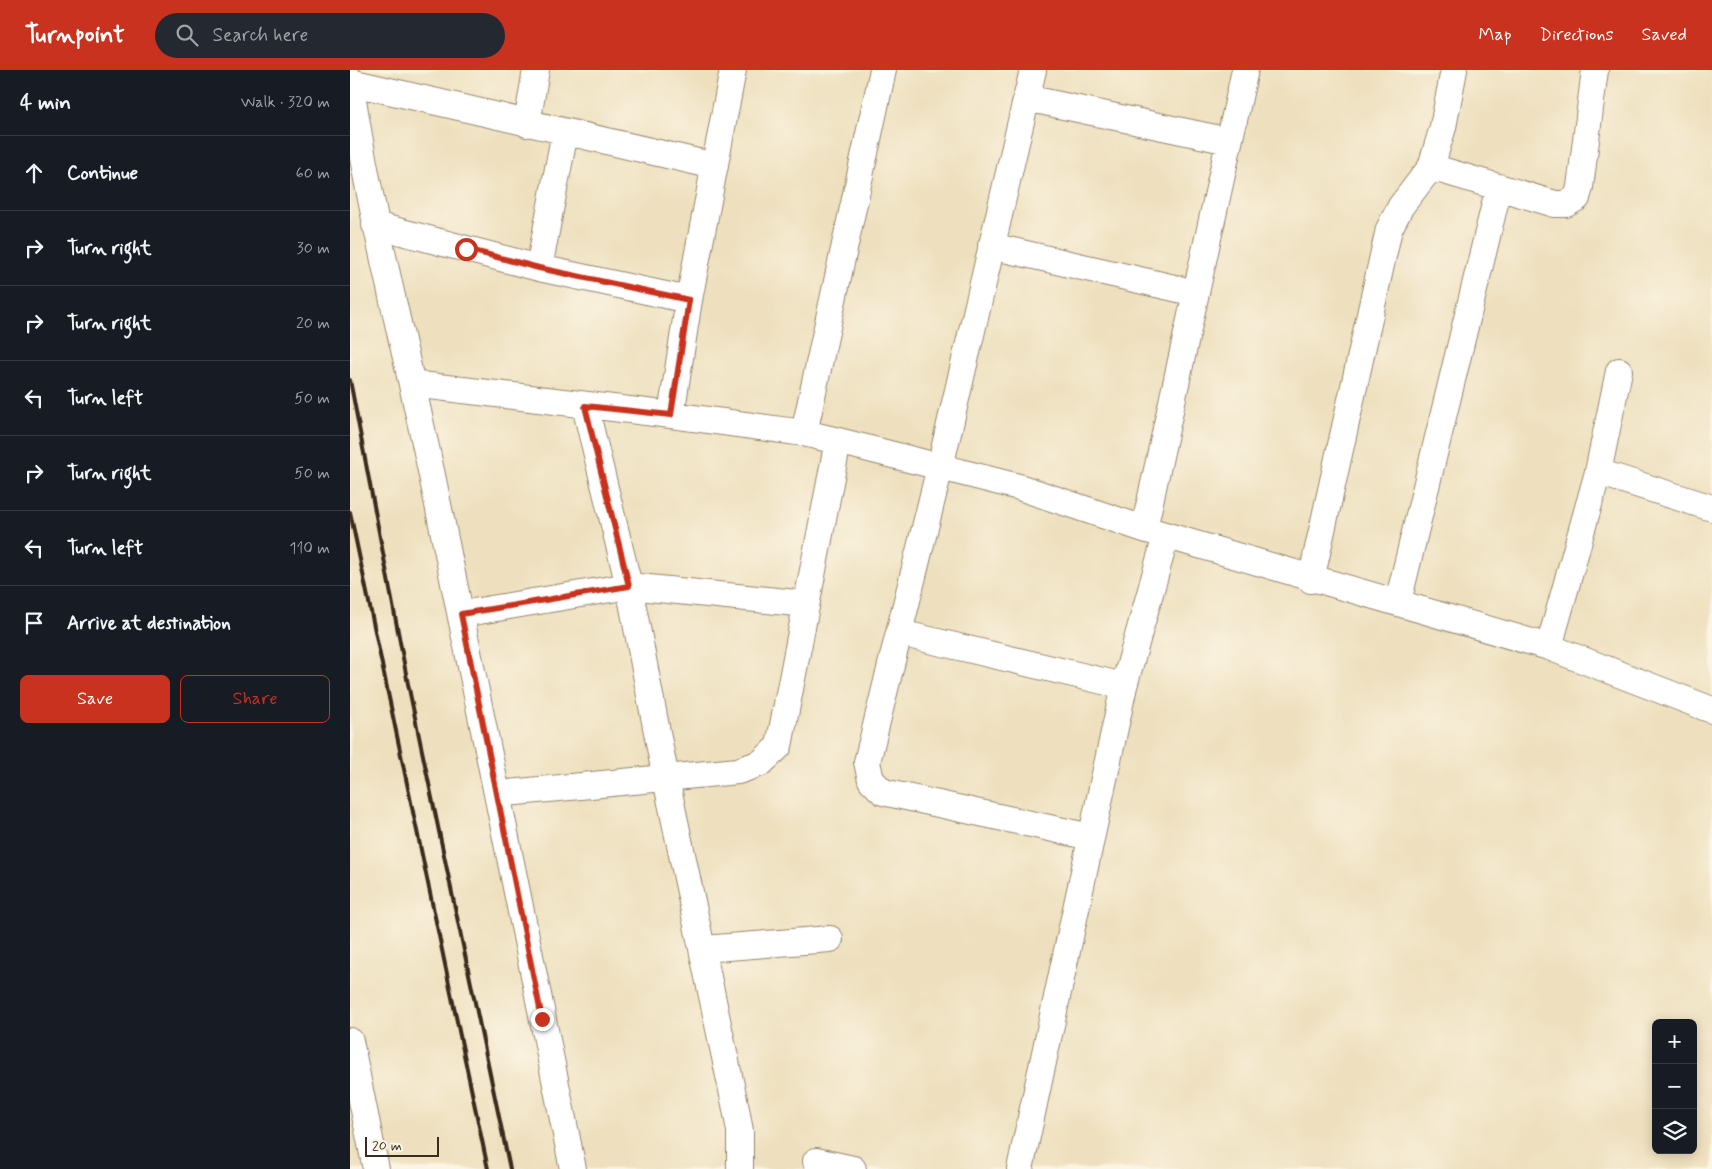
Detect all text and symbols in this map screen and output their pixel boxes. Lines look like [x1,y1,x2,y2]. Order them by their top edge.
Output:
search box [155,13,505,58]
text: Turnpoint [25,20,125,51]
icon: search [173,21,201,49]
text: Search here [213,23,308,48]
text: Map [1479,23,1512,47]
text: Directions [1540,23,1614,47]
text: Saved [1642,23,1687,47]
text: 4 min [20,89,71,117]
text: Walk · 320 m [241,92,330,113]
icon: ahead [20,159,48,187]
text: Continue [67,161,138,186]
text: 60 m [296,163,330,184]
icon: right [20,234,48,262]
text: Turn right [67,236,151,261]
text: 30 m [297,238,330,259]
route start [455,238,478,261]
icon: right [20,309,48,337]
text: Turn right [67,311,151,336]
text: 20 m [296,313,330,334]
icon: left [20,384,48,412]
text: Turn left [67,386,143,411]
text: 50 m [294,388,330,409]
icon: right [20,459,48,487]
text: Turn right [67,461,151,486]
text: 50 m [294,463,330,484]
icon: left [20,534,48,562]
text: Turn left [67,536,143,561]
text: 110 m [289,538,330,559]
icon: arrive [20,609,48,637]
text: Arrive at destination [67,611,231,636]
button: Save [20,675,170,723]
button: Share [180,675,330,723]
route end [531,1008,554,1031]
map controls [1652,1019,1697,1154]
button: + [1652,1019,1697,1064]
button: − [1652,1064,1697,1109]
button: layers [1652,1109,1697,1154]
scale bar [365,1134,439,1157]
text: 20 m [372,1137,402,1155]

